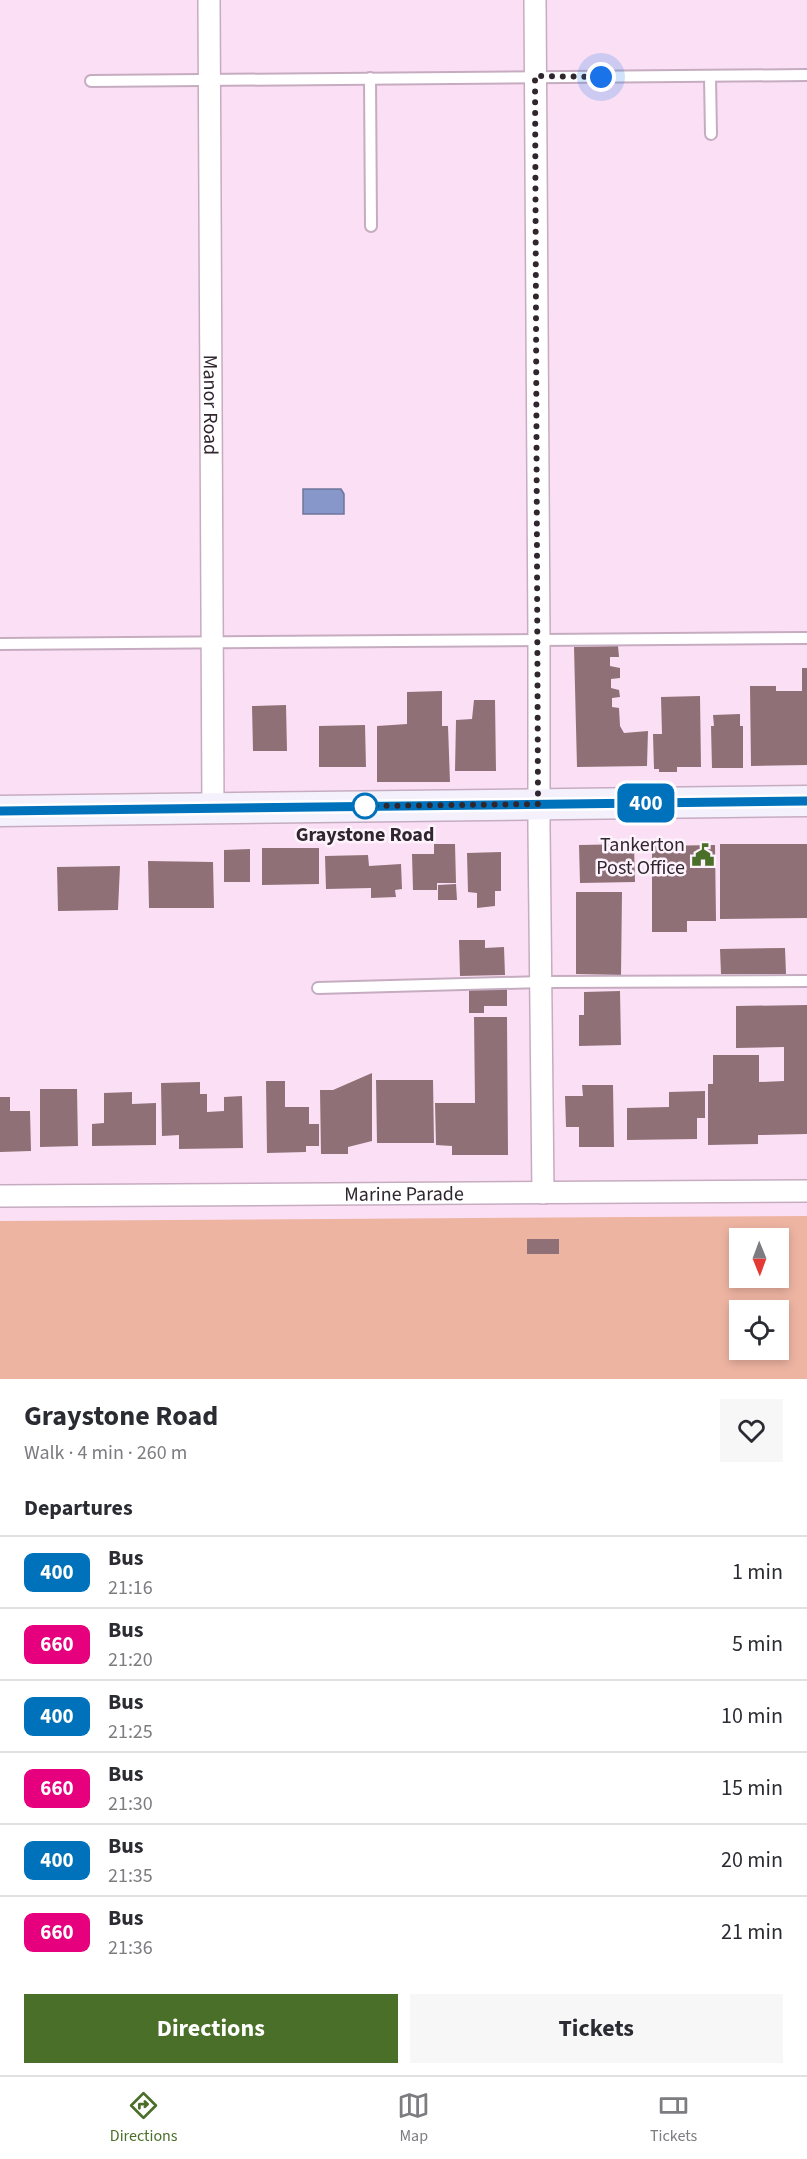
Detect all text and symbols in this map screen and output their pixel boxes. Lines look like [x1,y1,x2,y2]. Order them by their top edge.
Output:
your location [586,62,616,92]
street label: Manor Road [196,355,224,455]
line badge: 400 [612,784,680,822]
text: 400 [629,788,663,818]
marker: Graystone Road [352,793,378,819]
place label: Graystone Road [296,821,434,849]
place label: Tankerton Post Office [596,831,685,882]
public building icon: Tankerton Post Office [690,842,716,868]
street label: Marine Parade [344,1180,464,1209]
north arrow [729,1228,789,1288]
map controls [729,1228,789,1360]
button: locate [729,1300,789,1360]
text: Graystone Road [24,1396,218,1436]
button: heart [720,1399,783,1462]
text: Walk · 4 min · 260 m [24,1439,187,1467]
text: Departures [24,1492,133,1524]
text: Bus [108,1542,144,1574]
text: 1 min [732,1556,783,1588]
text: 400 [40,1557,74,1587]
text: 21:16 [108,1574,153,1602]
text: Bus [108,1614,144,1646]
text: 5 min [732,1628,783,1660]
text: 660 [40,1629,74,1659]
text: 21:20 [108,1646,153,1674]
text: Bus [108,1686,144,1718]
text: 10 min [721,1700,783,1732]
text: 400 [40,1701,74,1731]
text: 21:25 [108,1718,153,1746]
text: Bus [108,1758,144,1790]
text: 15 min [721,1772,783,1804]
text: 660 [40,1773,74,1803]
text: 21:30 [108,1790,153,1818]
text: Bus [108,1830,144,1862]
text: 20 min [721,1844,783,1876]
text: 400 [40,1845,74,1875]
text: 21:35 [108,1862,153,1890]
text: Bus [108,1902,144,1934]
text: 21 min [721,1916,783,1948]
text: 660 [40,1917,74,1947]
text: 21:36 [108,1934,153,1962]
button: Directions [24,1994,398,2063]
button: Tickets [410,1994,783,2063]
tab: Directions [110,2089,178,2147]
tab: Map [397,2089,430,2147]
tab: Tickets [650,2089,697,2147]

